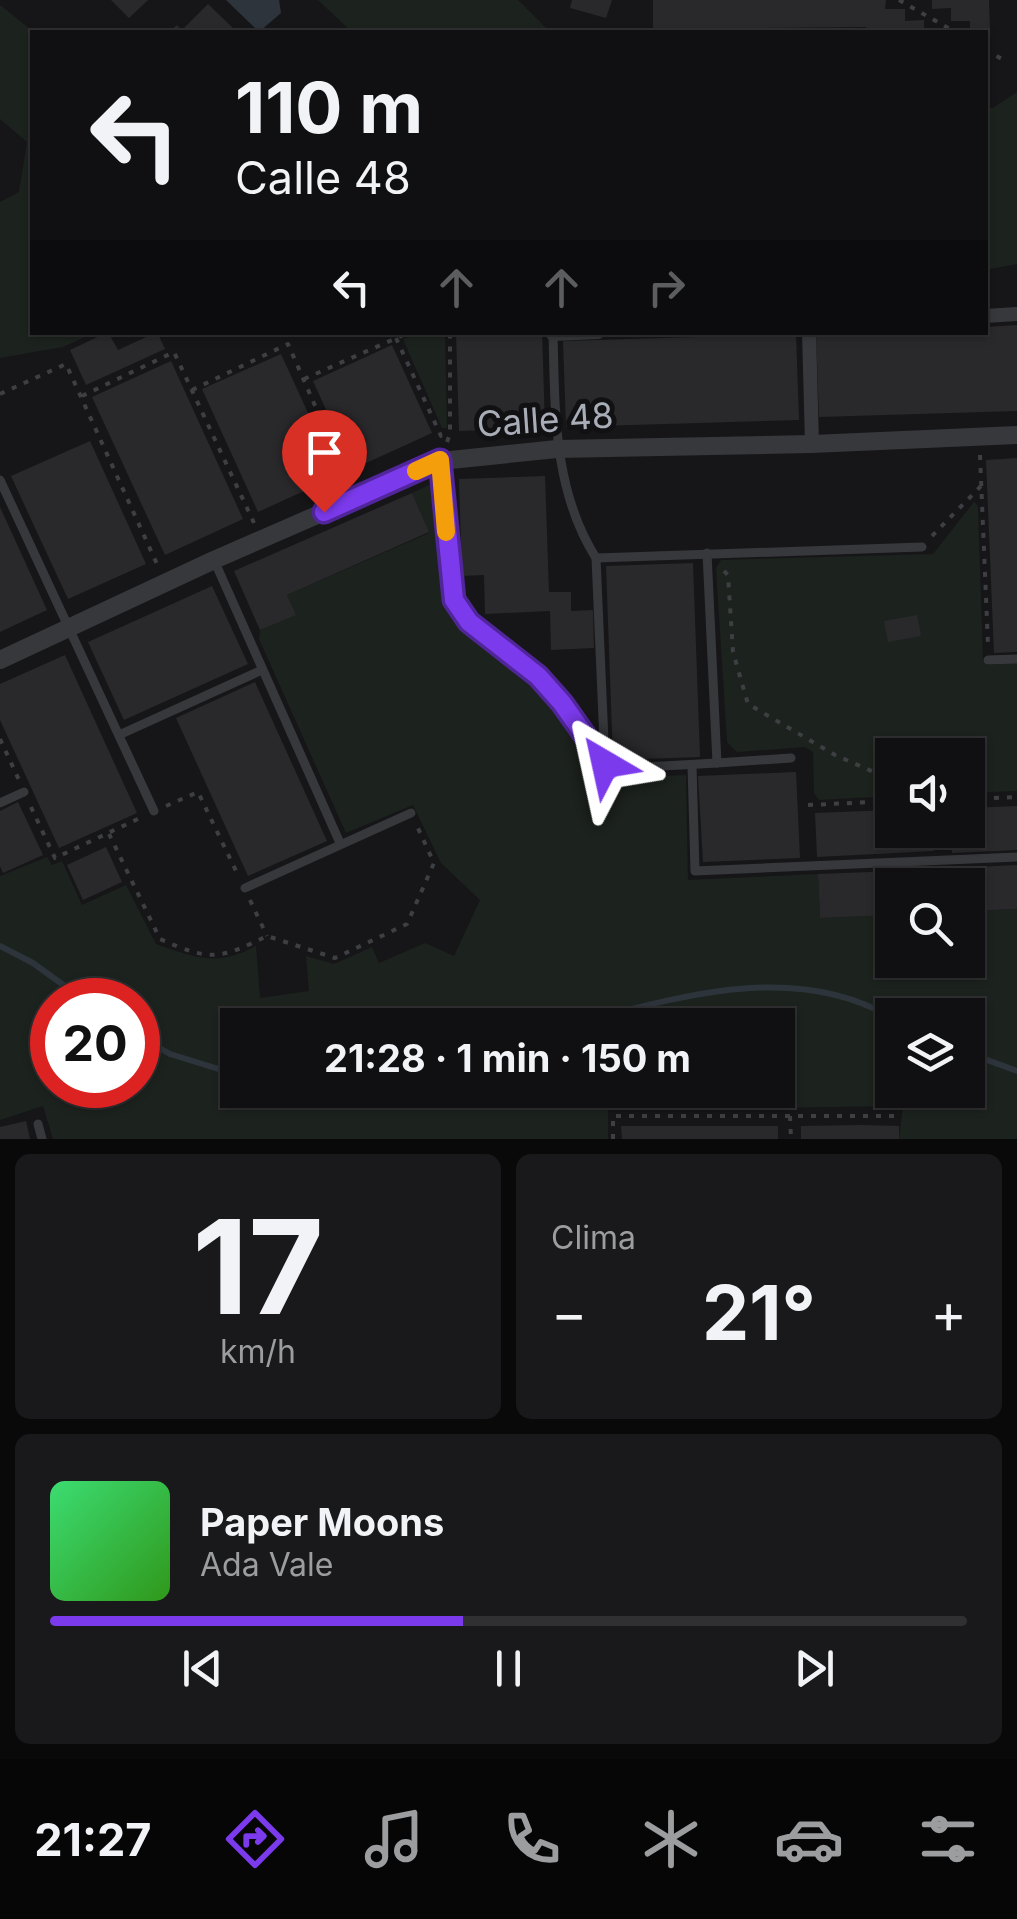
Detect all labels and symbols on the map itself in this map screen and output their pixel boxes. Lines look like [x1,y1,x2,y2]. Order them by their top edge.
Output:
street label: Calle 48 [475,393,615,445]
pin [282,410,367,513]
position arrow [553,712,657,816]
speed limit sign: 20 [30,978,160,1108]

